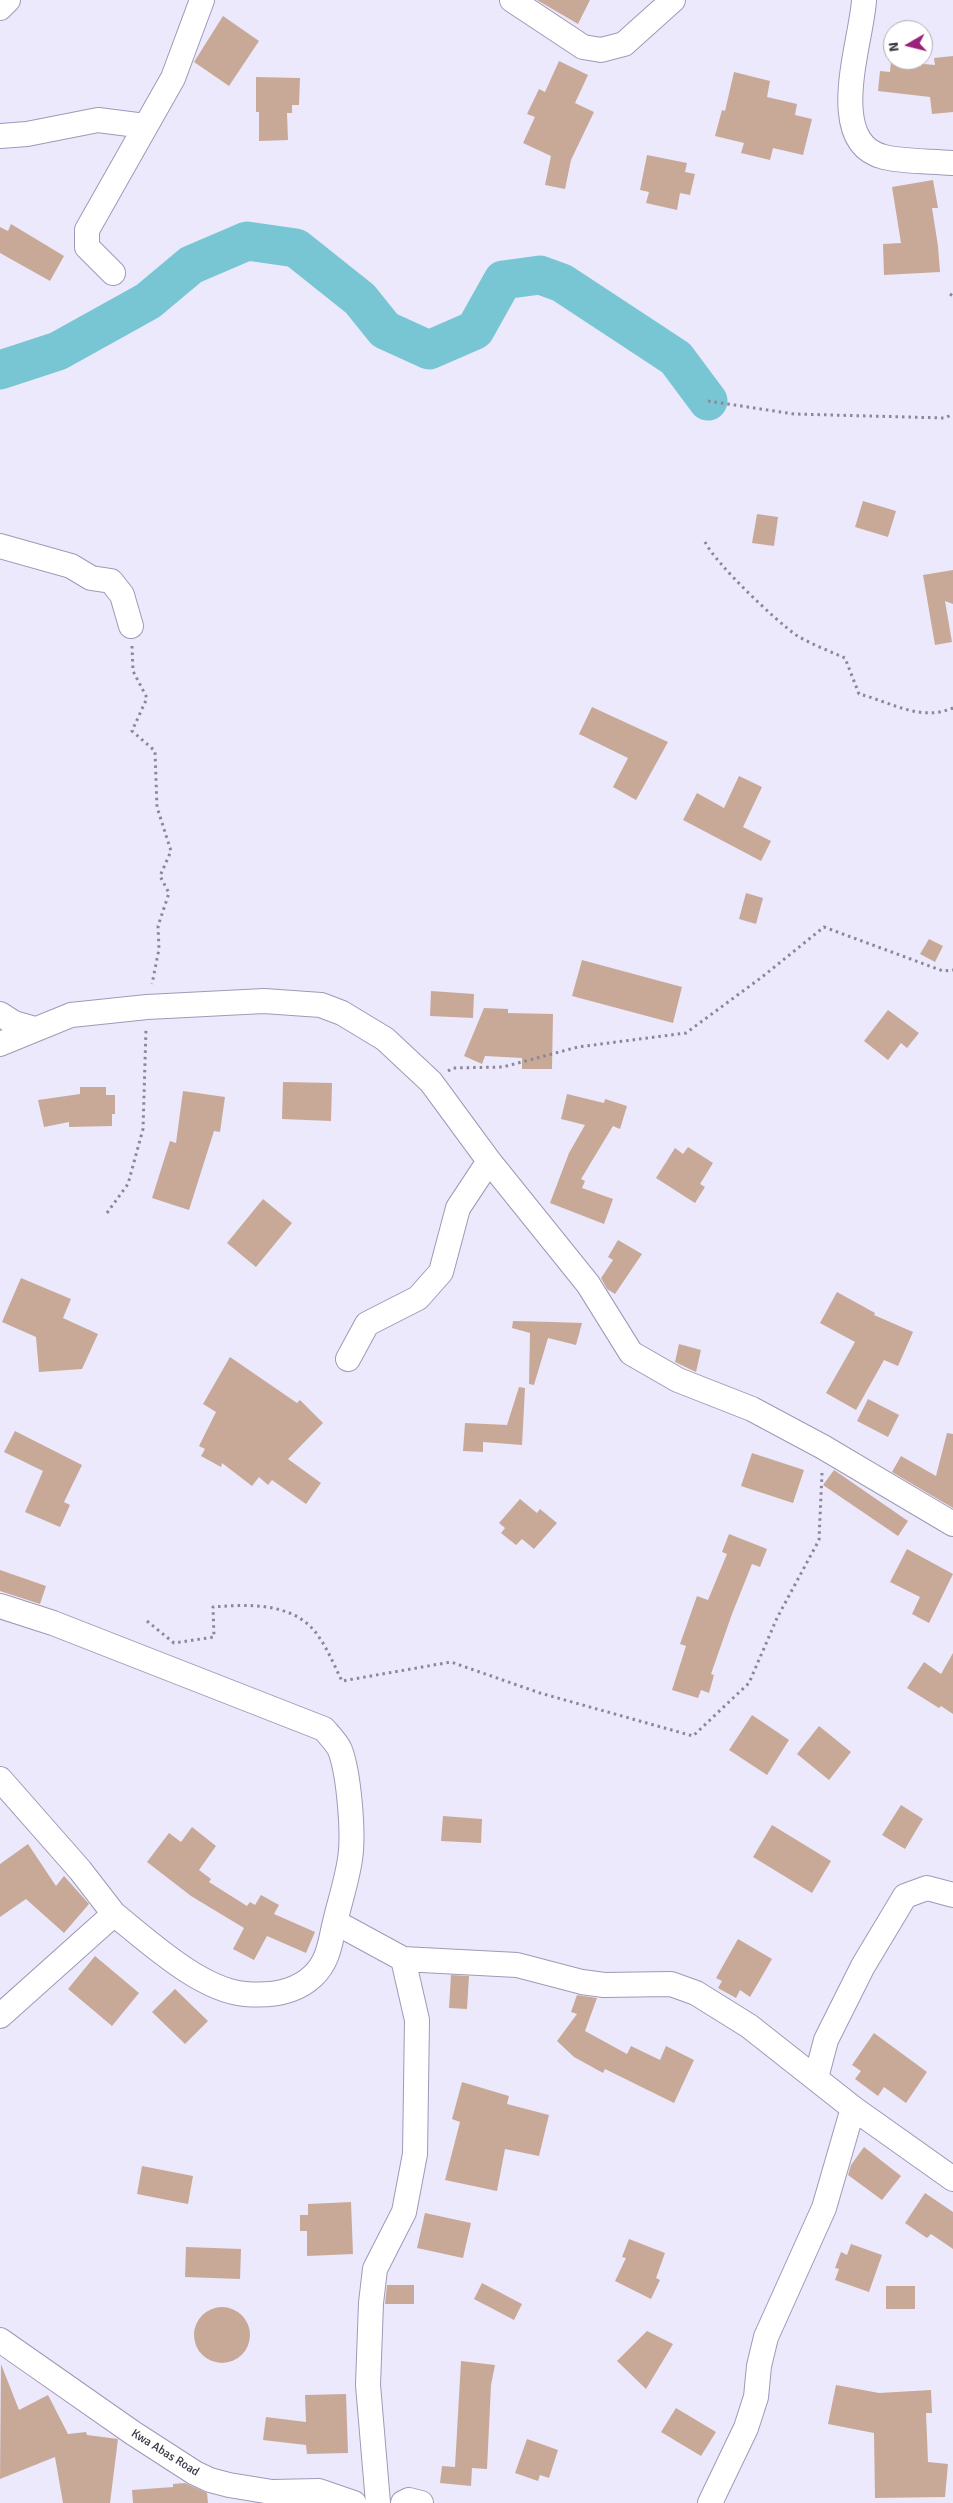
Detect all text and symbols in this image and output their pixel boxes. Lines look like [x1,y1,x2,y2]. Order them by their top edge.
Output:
north arrow [883,20,933,70]
text: N [885,41,903,53]
street label: Kwa Abas Road [128,2426,202,2480]

